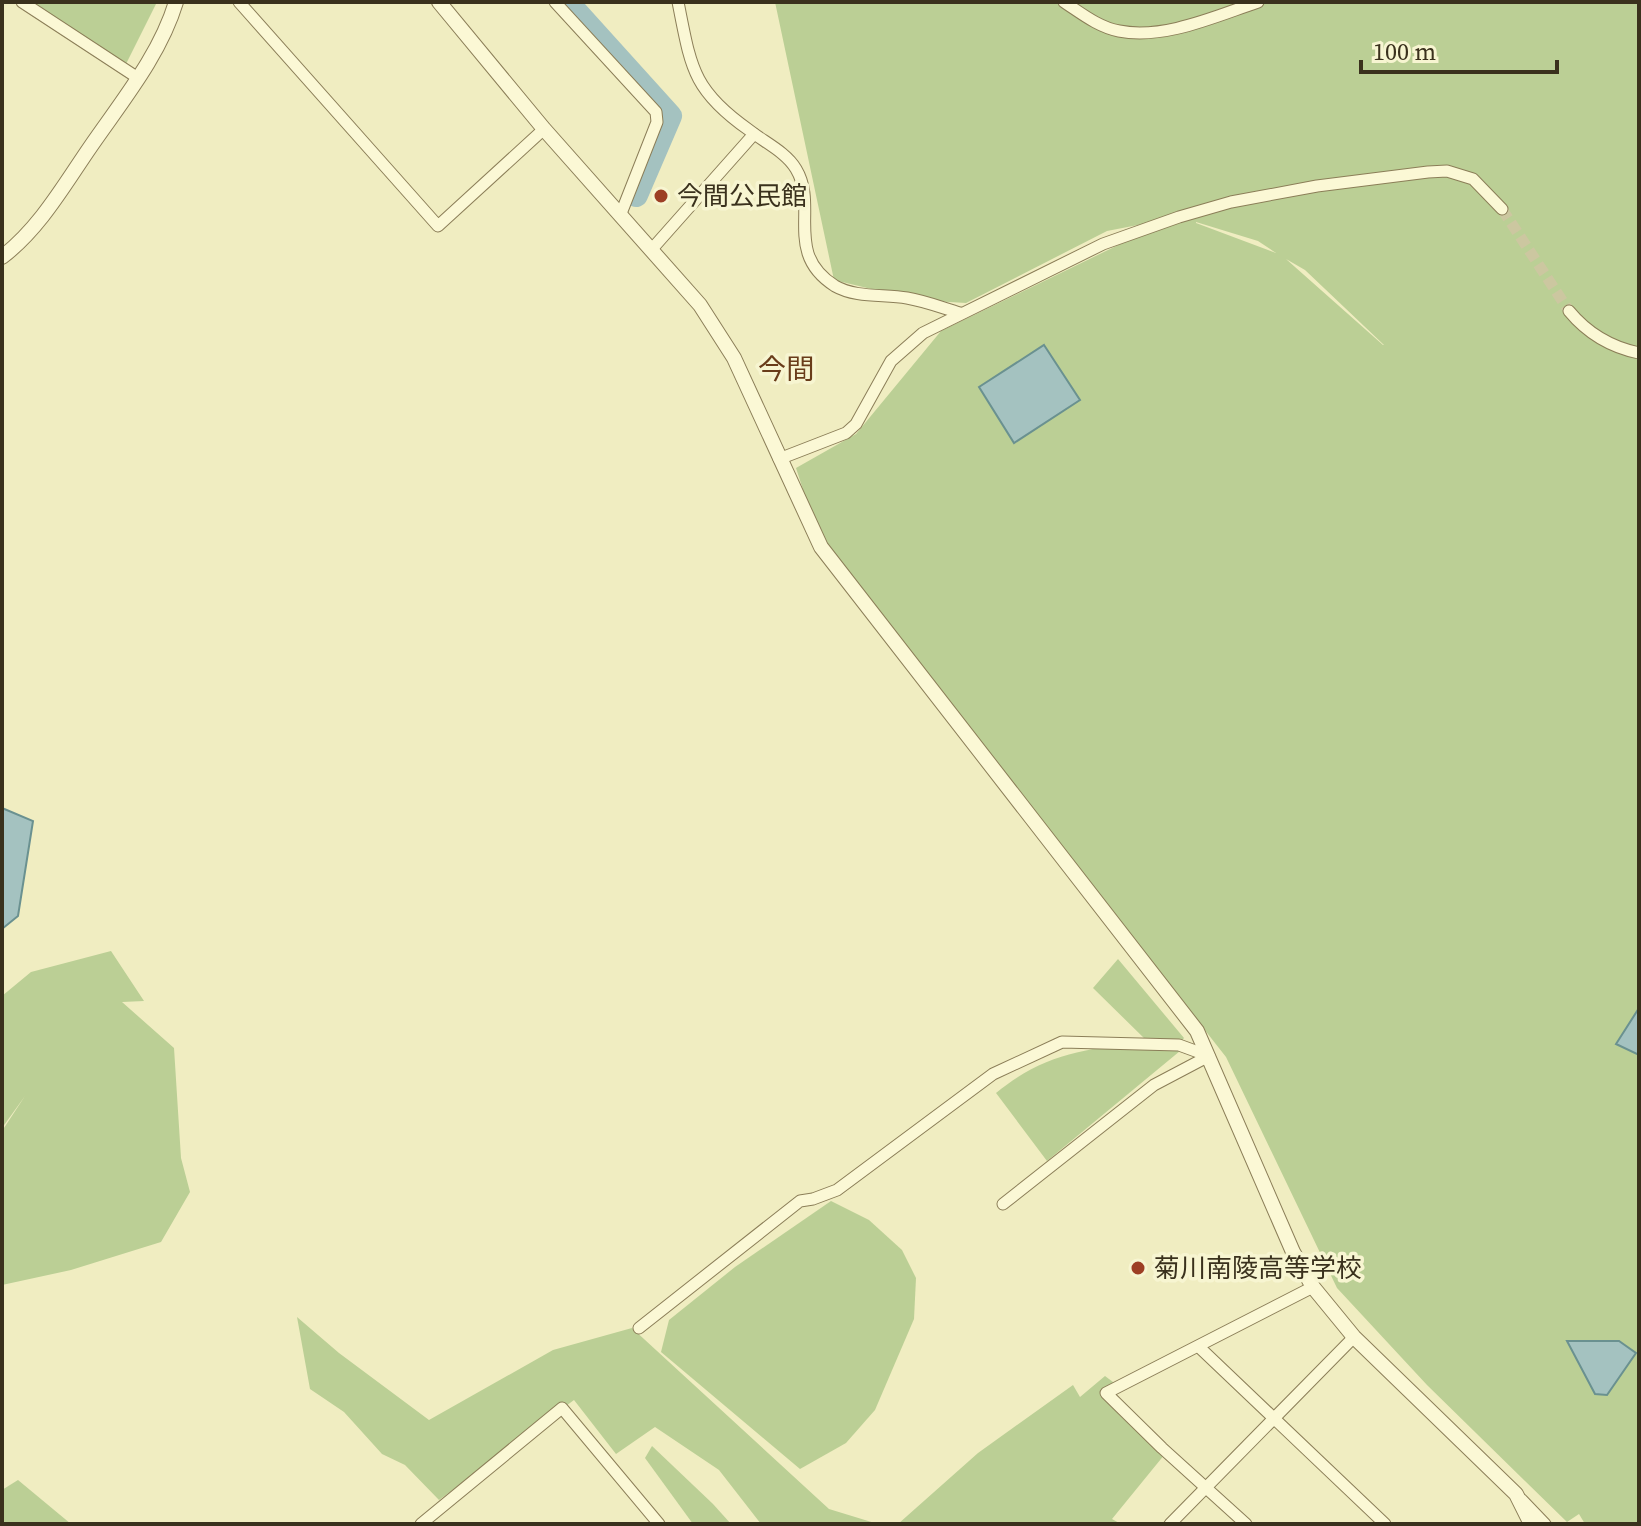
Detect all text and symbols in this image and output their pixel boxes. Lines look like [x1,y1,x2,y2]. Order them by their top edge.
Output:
scale bar [1361,24,1557,74]
text: 100 m [1373,35,1436,68]
place label: 今間公民館 [677,178,807,214]
marker: 今間公民館 [652,187,670,205]
district label: 今間 [758,350,814,388]
place label: 菊川南陵高等学校 [1154,1250,1362,1286]
marker: 菊川南陵高等学校 [1129,1259,1147,1277]

